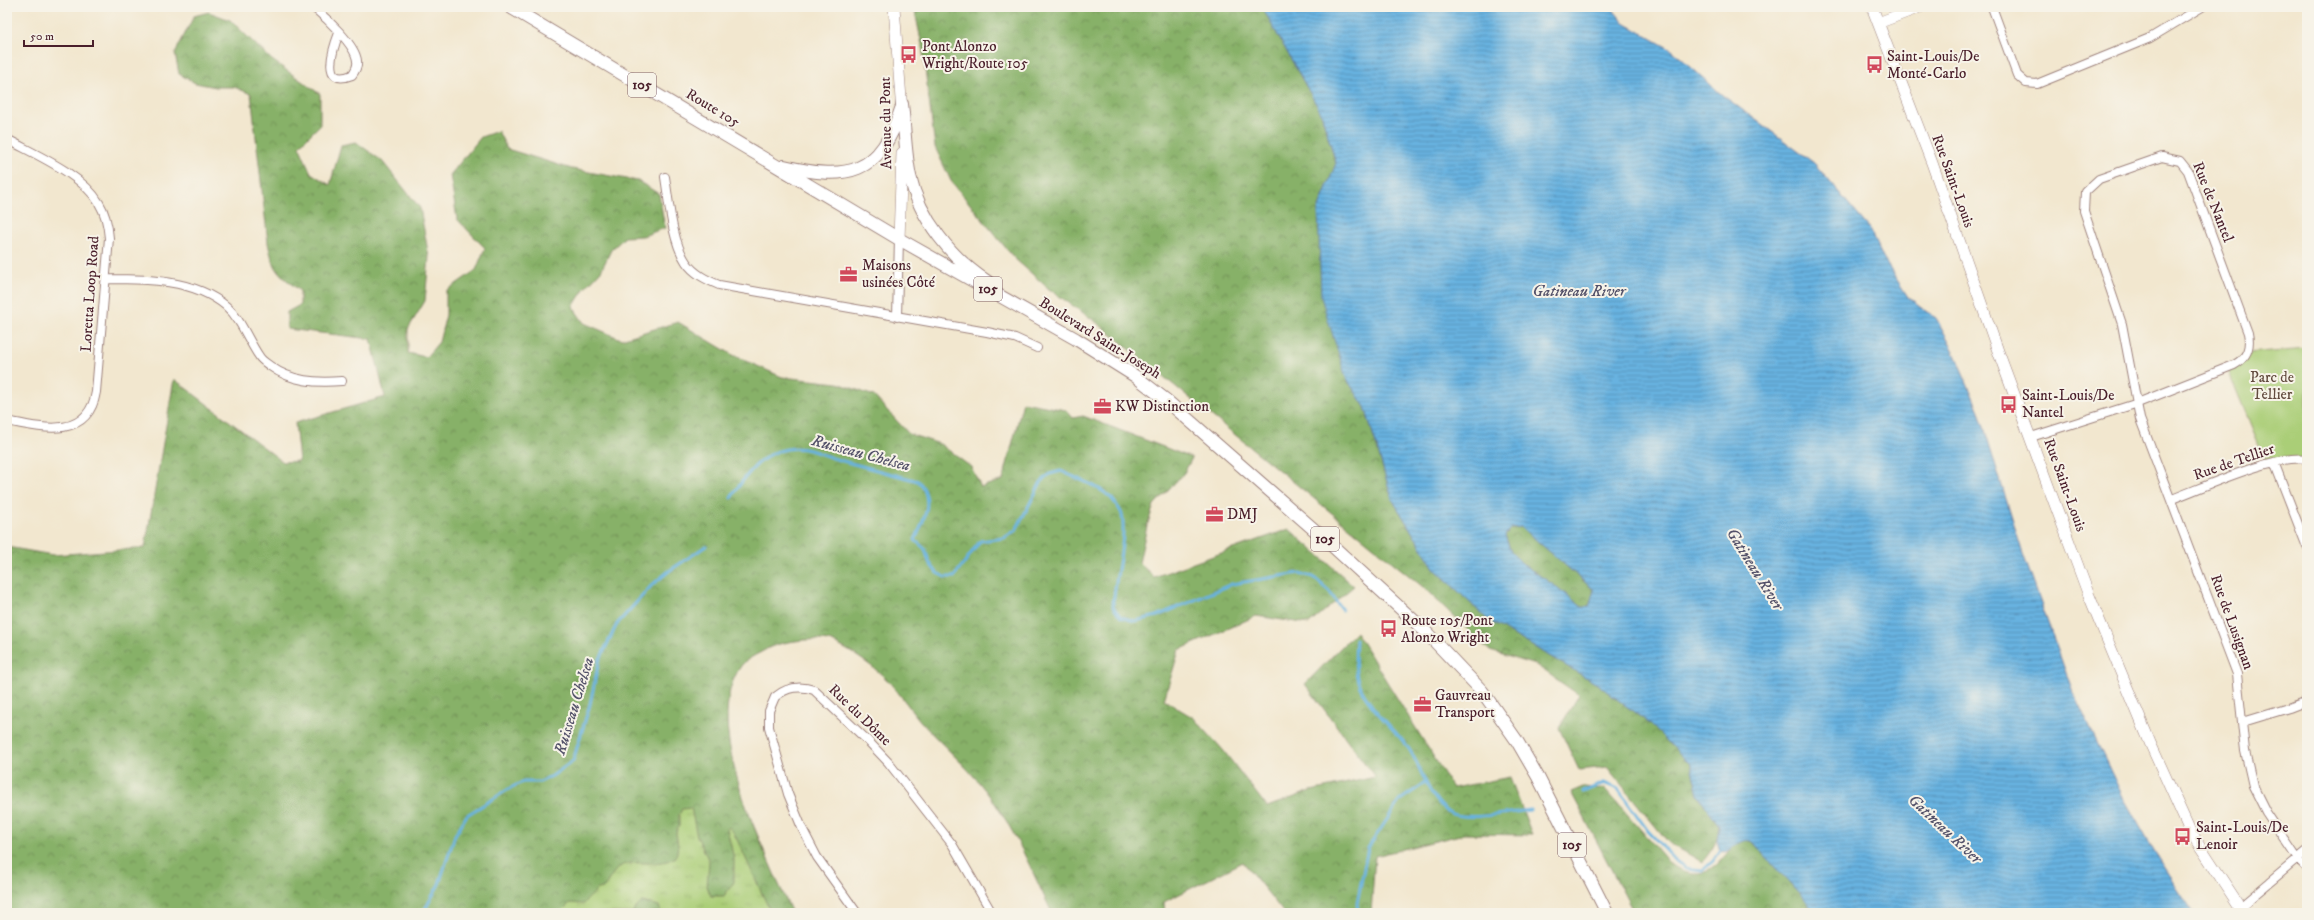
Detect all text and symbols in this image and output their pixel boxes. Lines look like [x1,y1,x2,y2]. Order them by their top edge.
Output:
scale bar [24,22,93,48]
text: 50 m [30,29,54,44]
place label: Pont Alonzo Wright/Route 105 [921,37,1029,73]
bus stop icon: Pont Alonzo Wright/Route 105 [899,45,919,65]
place label: Saint-Louis/De Monté-Carlo [1887,47,1979,83]
bus stop icon: Saint-Louis/De Monté-Carlo [1864,55,1884,75]
road number: 105 [628,73,656,97]
street label: Avenue du Pont [876,76,896,170]
street label: Route 105 [683,84,744,132]
street label: Rue Saint-Louis [1927,132,1979,230]
street label: Rue de Nantel [2188,159,2238,245]
street label: Loretta Loop Road [76,235,104,353]
place label: Maisons usinées Côté [862,256,936,292]
office icon: Maisons usinées Côté [839,264,859,284]
road number: 105 [974,277,1002,301]
water label: Gatineau River [1533,281,1627,301]
street label: Boulevard Saint-Joseph [1036,293,1165,383]
park label: Parc de Tellier [2250,368,2294,404]
place label: Saint-Louis/De Nantel [2022,386,2114,422]
bus stop icon: Saint-Louis/De Nantel [1999,394,2019,414]
office icon: KW Distinction [1092,396,1112,416]
place label: KW Distinction [1115,397,1209,416]
water label: Ruisseau Chelsea [809,430,912,476]
street label: Rue Saint-Louis [2039,436,2091,534]
street label: Rue de Tellier [2191,439,2277,485]
office icon: DMJ [1204,504,1224,524]
place label: DMJ [1227,505,1258,524]
water label: Gatineau River [1722,524,1789,615]
road number: 105 [1311,527,1339,551]
street label: Rue de Lusignan [2206,572,2258,672]
place label: Route 105/Pont Alonzo Wright [1401,611,1493,647]
bus stop icon: Route 105/Pont Alonzo Wright [1378,619,1398,639]
water label: Ruisseau Chelsea [549,655,598,758]
street label: Rue du Dôme [824,680,896,750]
place label: Gauvreau Transport [1435,686,1495,722]
office icon: Gauvreau Transport [1412,694,1432,714]
water label: Gatineau River [1904,790,1987,869]
place label: Saint-Louis/De Lenoir [2196,818,2288,854]
bus stop icon: Saint-Louis/De Lenoir [2173,826,2193,846]
road number: 105 [1558,833,1586,857]

